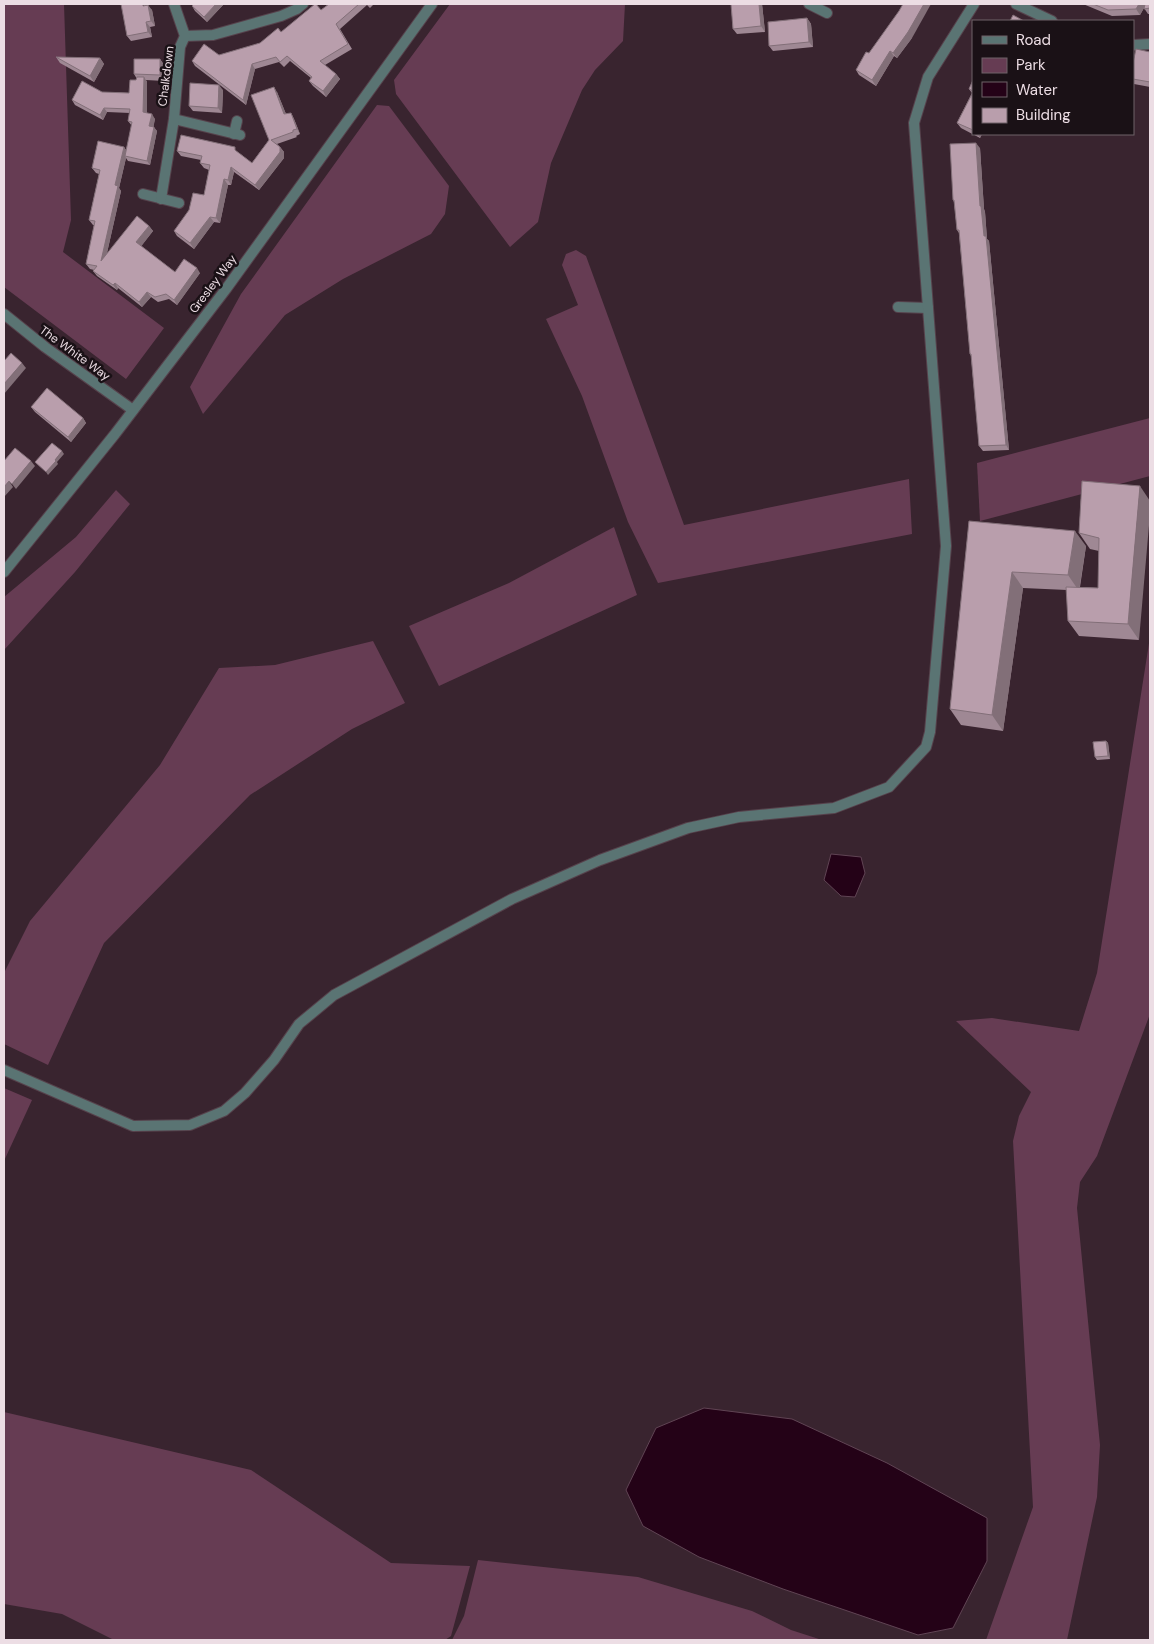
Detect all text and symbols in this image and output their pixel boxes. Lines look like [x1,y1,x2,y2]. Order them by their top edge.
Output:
legend [972,20,1134,135]
text: Road [1016,30,1051,50]
street label: Chalkdown [154,45,178,107]
text: Park [1016,55,1046,75]
text: Water [1016,80,1058,100]
text: Building [1016,105,1071,125]
street label: Gresley Way [186,251,240,316]
street label: The White Way [36,322,114,384]

